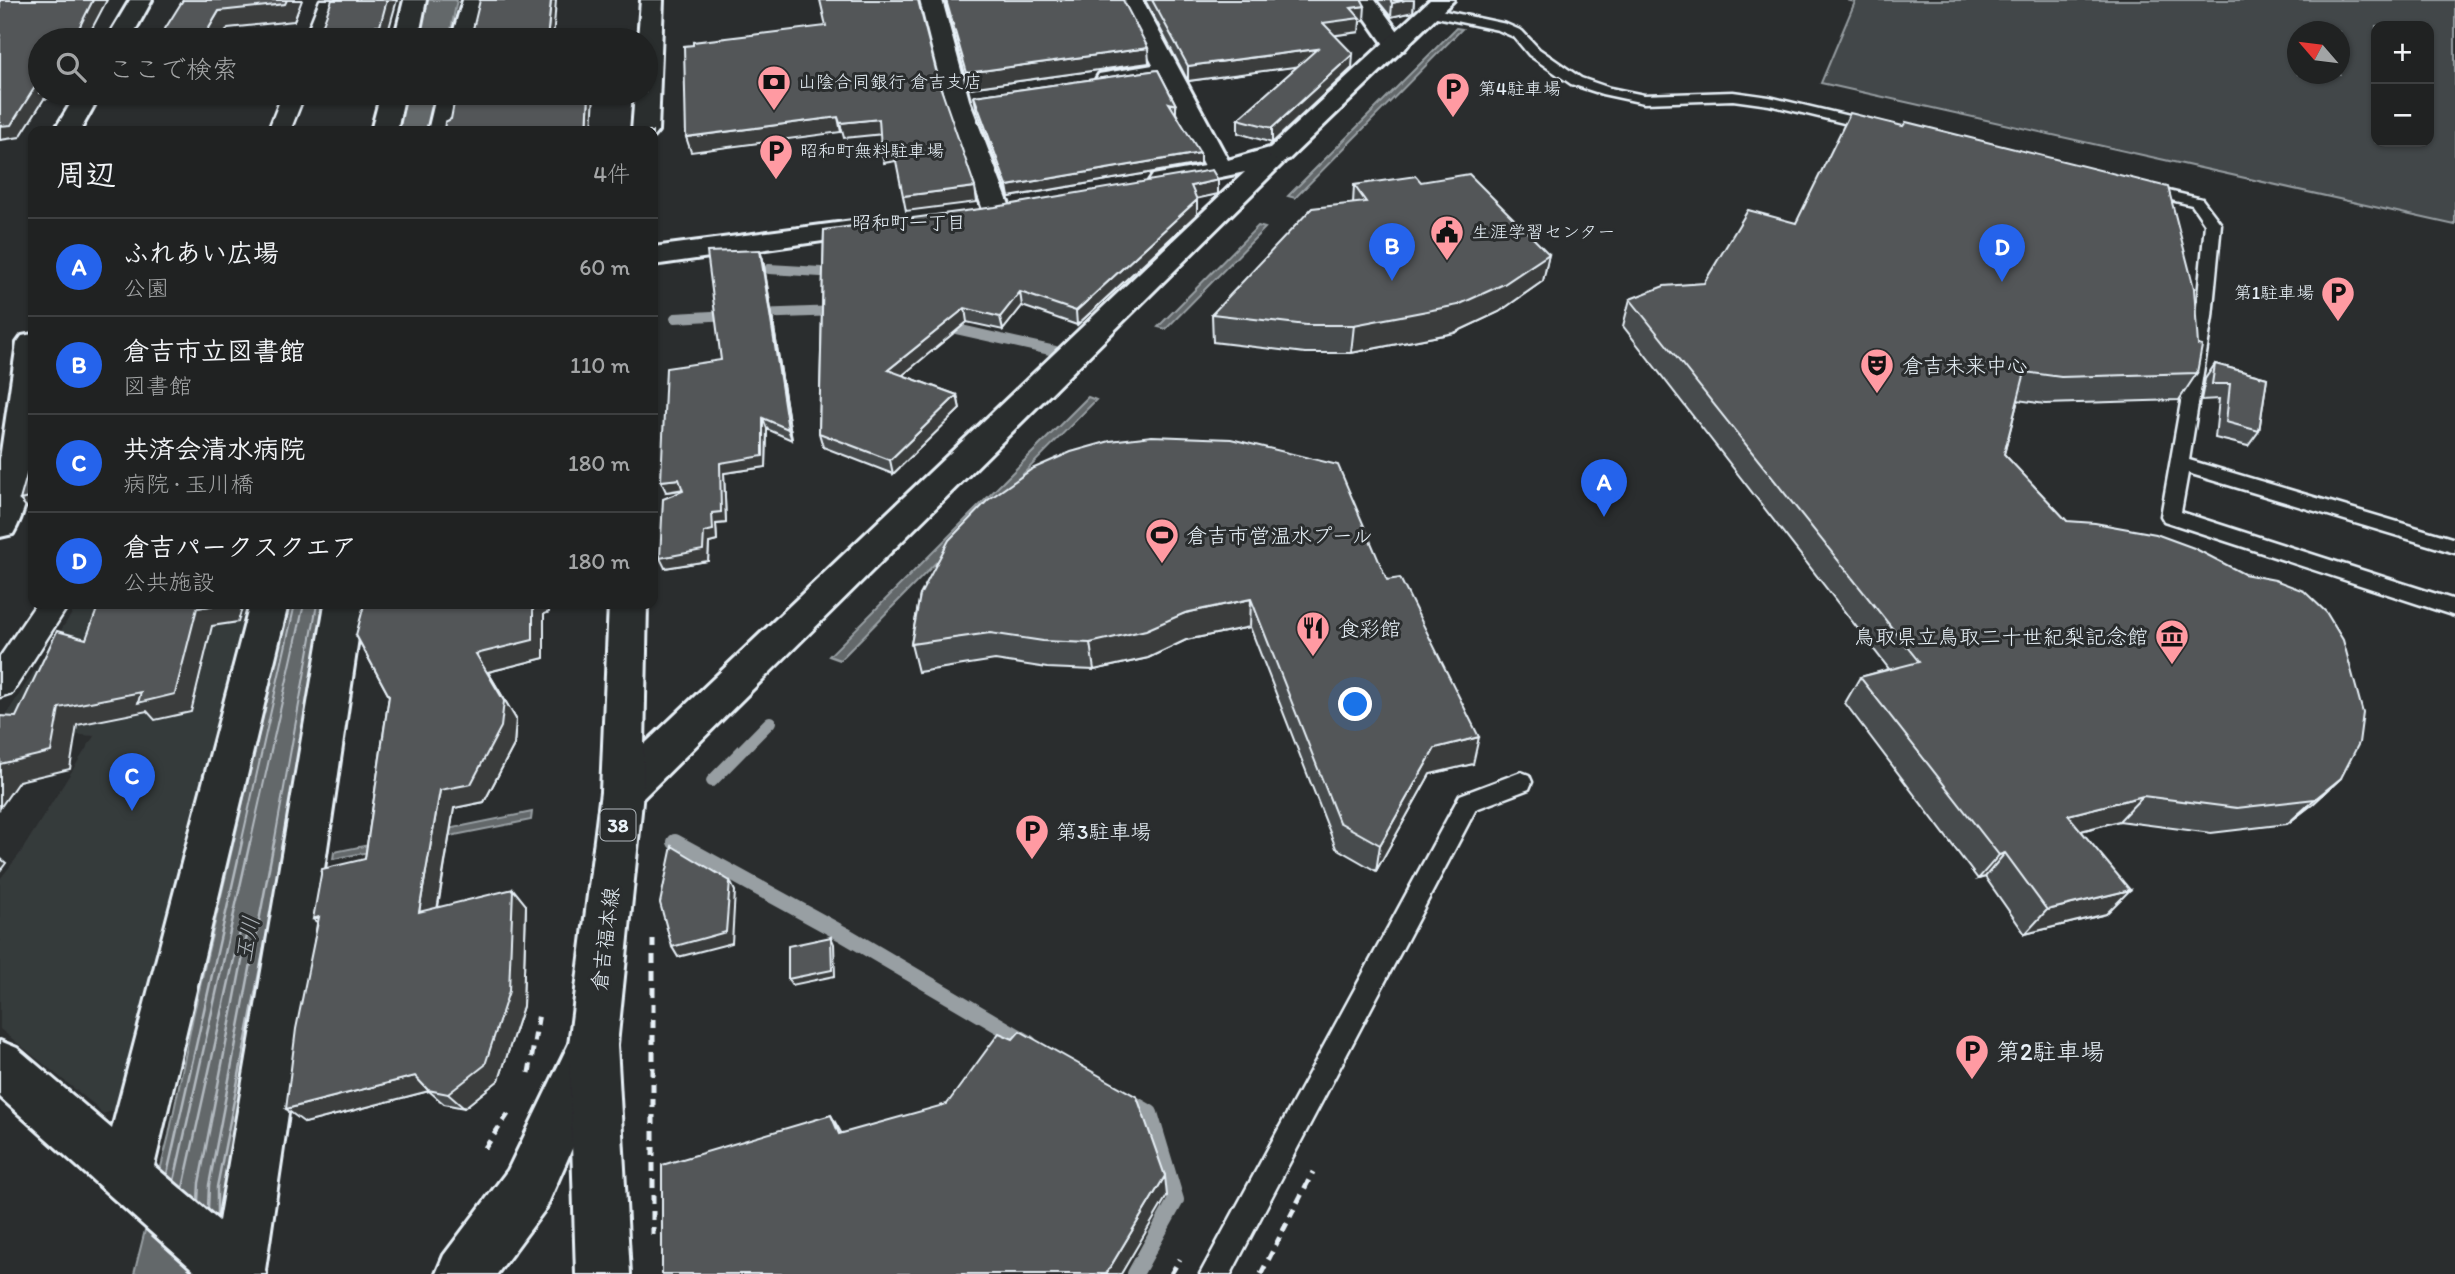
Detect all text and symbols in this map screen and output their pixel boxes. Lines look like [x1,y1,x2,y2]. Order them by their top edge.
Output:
north arrow [2287,21,2350,84]
map controls [2371,21,2434,147]
button: + [2371,21,2434,84]
search box [28,28,658,105]
icon: search [52,48,90,86]
text: ここで検索 [108,53,238,85]
bank icon: 山陰合同銀行 倉吉支店 [755,63,793,112]
parking icon: 第4駐車場 [1434,70,1472,119]
place label: 山陰合同銀行 倉吉支店 [798,71,982,93]
place label: 第4駐車場 [1478,78,1561,100]
button: − [2371,84,2434,147]
parking icon: 昭和町無料駐車場 [757,132,795,181]
place label: 昭和町無料駐車場 [800,140,944,162]
text: 周辺 [56,156,116,193]
text: 4件 [593,160,630,188]
district label: 昭和町一丁目 [852,211,966,234]
public building icon: 生涯学習センター [1428,213,1466,262]
place label: 生涯学習センター [1472,221,1615,243]
pin: B [1369,223,1415,281]
pin: D [1979,224,2025,282]
text: ふれあい広場 [123,237,279,269]
text: A [72,253,86,281]
text: 60 m [579,253,630,281]
text: 公園 [123,274,169,302]
parking icon: 第1駐車場 [2319,274,2357,323]
place label: 第1駐車場 [2234,282,2314,304]
text: 倉吉市立図書館 [123,335,305,367]
theatre icon: 倉吉未来中心 [1858,346,1896,395]
text: B [72,351,86,379]
text: 110 m [570,351,630,379]
place label: 倉吉未来中心 [1902,353,2028,378]
text: 図書館 [123,372,192,400]
text: 共済会清水病院 [123,433,305,465]
text: C [72,449,86,477]
text: 180 m [568,449,630,477]
pin: A [1581,459,1627,517]
text: 病院 · 玉川橋 [123,470,254,498]
sports icon: 倉吉市営温水プール [1143,516,1181,565]
place label: 倉吉市営温水プール [1186,523,1372,548]
text: 倉吉パークスクエア [123,531,357,563]
text: D [71,547,87,575]
text: 180 m [568,547,630,575]
text: 公共施設 [123,568,215,596]
restaurant icon: 食彩館 [1294,609,1332,658]
place label: 食彩館 [1338,616,1401,641]
museum icon: 鳥取県立鳥取二十世紀梨記念館 [2153,617,2191,666]
place label: 鳥取県立鳥取二十世紀梨記念館 [1854,624,2148,649]
your location [1338,687,1372,721]
pin: C [109,753,155,811]
road number: 38 [600,810,636,840]
parking icon: 第3駐車場 [1013,812,1051,861]
place label: 第3駐車場 [1056,819,1151,844]
street label: 倉吉福本線 [586,885,624,993]
water label: 玉川 [229,914,265,964]
parking icon: 第2駐車場 [1953,1032,1991,1081]
place label: 第2駐車場 [1996,1037,2105,1066]

